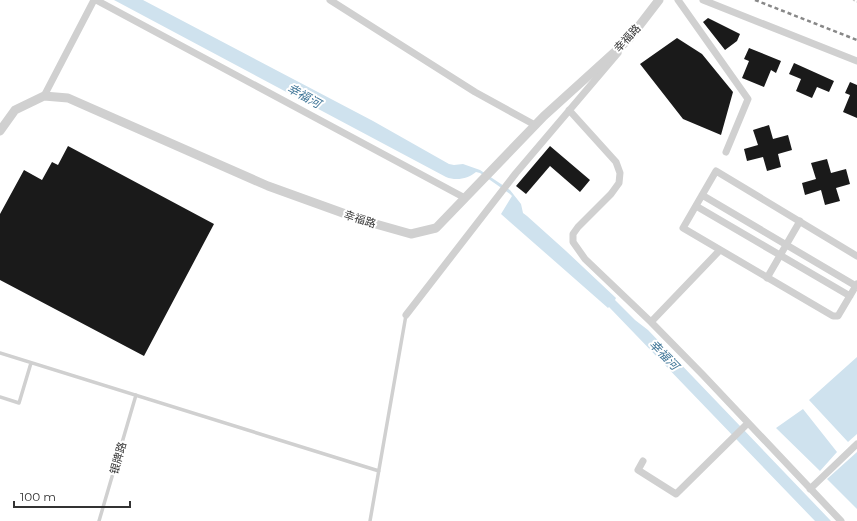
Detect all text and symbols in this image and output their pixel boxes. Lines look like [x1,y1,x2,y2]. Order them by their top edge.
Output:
street label: 幸福路 [611,21,643,55]
water label: 幸福河 [285,80,325,112]
street label: 幸福路 [342,207,378,231]
water label: 幸福河 [646,336,684,374]
street label: 银牌路 [107,440,129,476]
scale bar [14,483,130,509]
text: 100 m [20,489,56,504]

